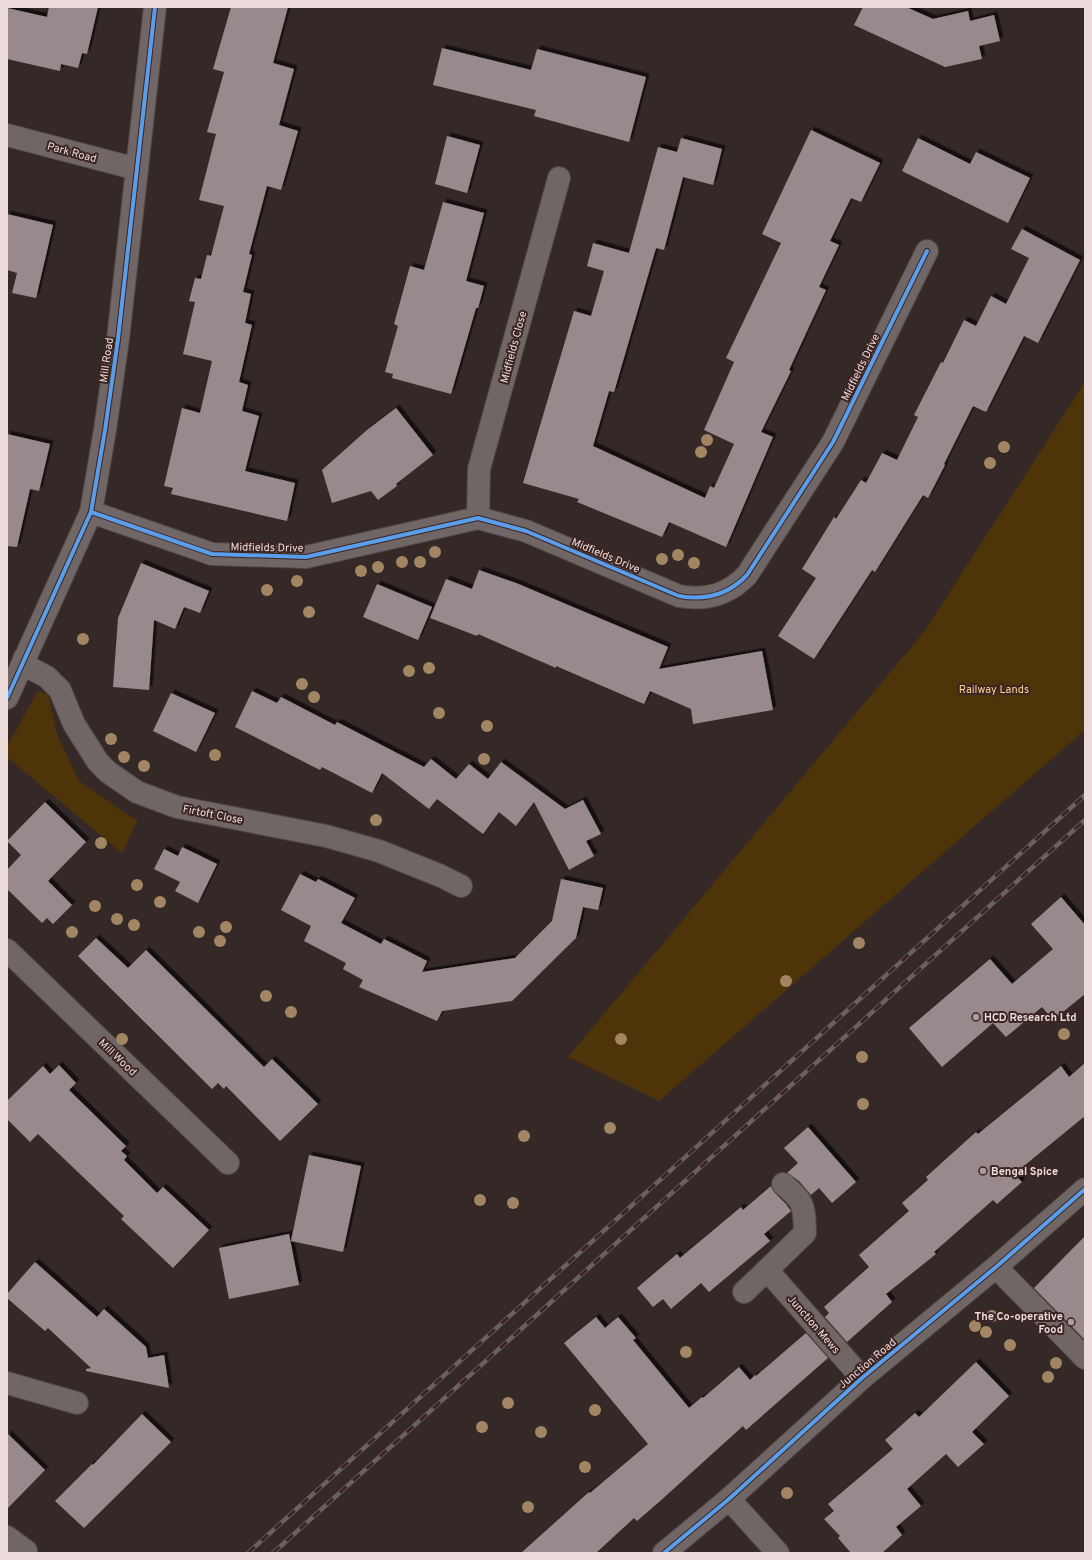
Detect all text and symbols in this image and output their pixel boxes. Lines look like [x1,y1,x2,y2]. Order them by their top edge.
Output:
street label: Park Road [45,140,98,166]
street label: Midfields Close [498,310,530,385]
street label: Midfields Drive [839,331,883,403]
street label: Mill Road [97,337,117,384]
street label: Midfields Drive [569,535,642,577]
street label: Midfields Drive [230,540,304,556]
park label: Railway Lands [959,683,1029,697]
street label: Firtoft Close [182,802,244,828]
place label: HCD Research Ltd [984,1011,1077,1025]
marker: HCD Research Ltd [971,1012,981,1022]
street label: Mill Wood [95,1036,139,1079]
place label: Bengal Spice [991,1165,1058,1179]
marker: Bengal Spice [978,1166,988,1176]
street label: Junction Mews [784,1292,843,1357]
place label: The Co-operative Food [975,1310,1063,1337]
marker: The Co-operative Food [1066,1317,1076,1327]
street label: Junction Road [836,1336,899,1392]

